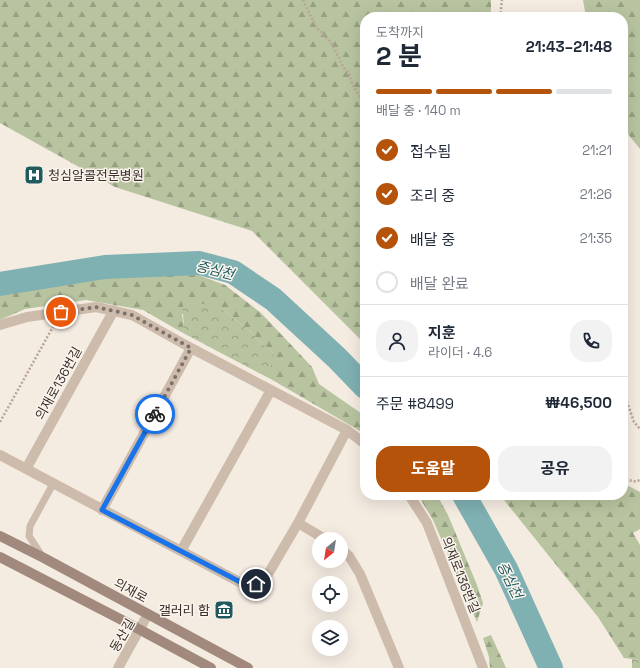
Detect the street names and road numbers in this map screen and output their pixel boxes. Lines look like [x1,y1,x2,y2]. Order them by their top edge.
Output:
street label: 의재로136번길 [31,344,86,423]
street label: 의재로136번길 [437,534,484,616]
street label: 의재로 [111,574,151,607]
street label: 동산길 [106,615,139,655]

